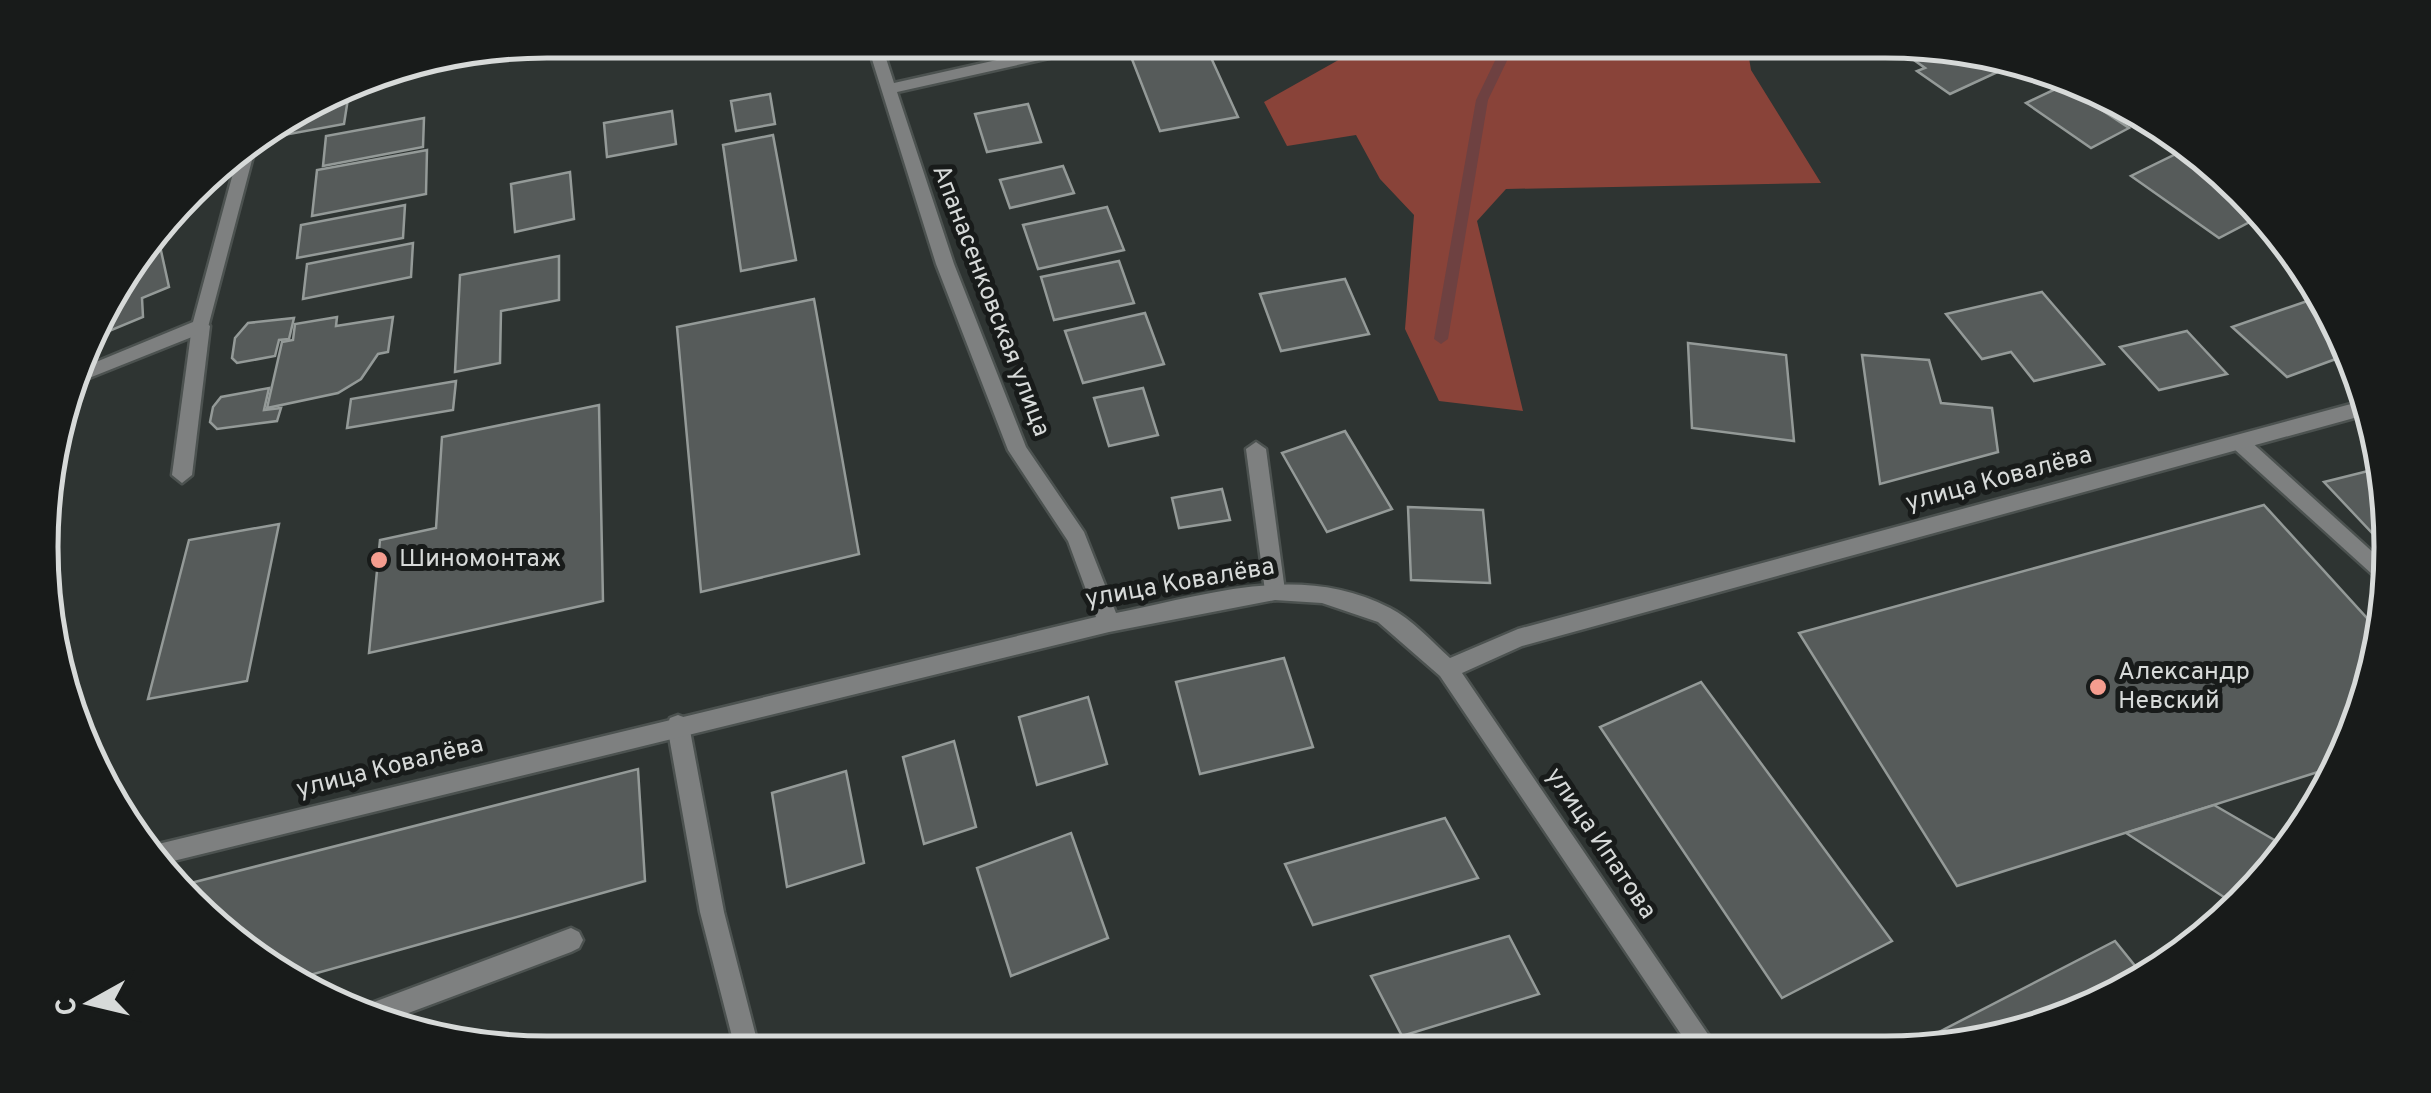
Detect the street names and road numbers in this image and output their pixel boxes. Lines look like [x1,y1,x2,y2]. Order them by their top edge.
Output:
street label: Апанасенковская улица [923,161,1057,441]
street label: улица Ковалёва [1902,440,2096,520]
street label: улица Ковалёва [1083,552,1277,616]
street label: улица Ковалёва [293,729,487,807]
street label: улица Ипатова [1537,762,1663,926]

